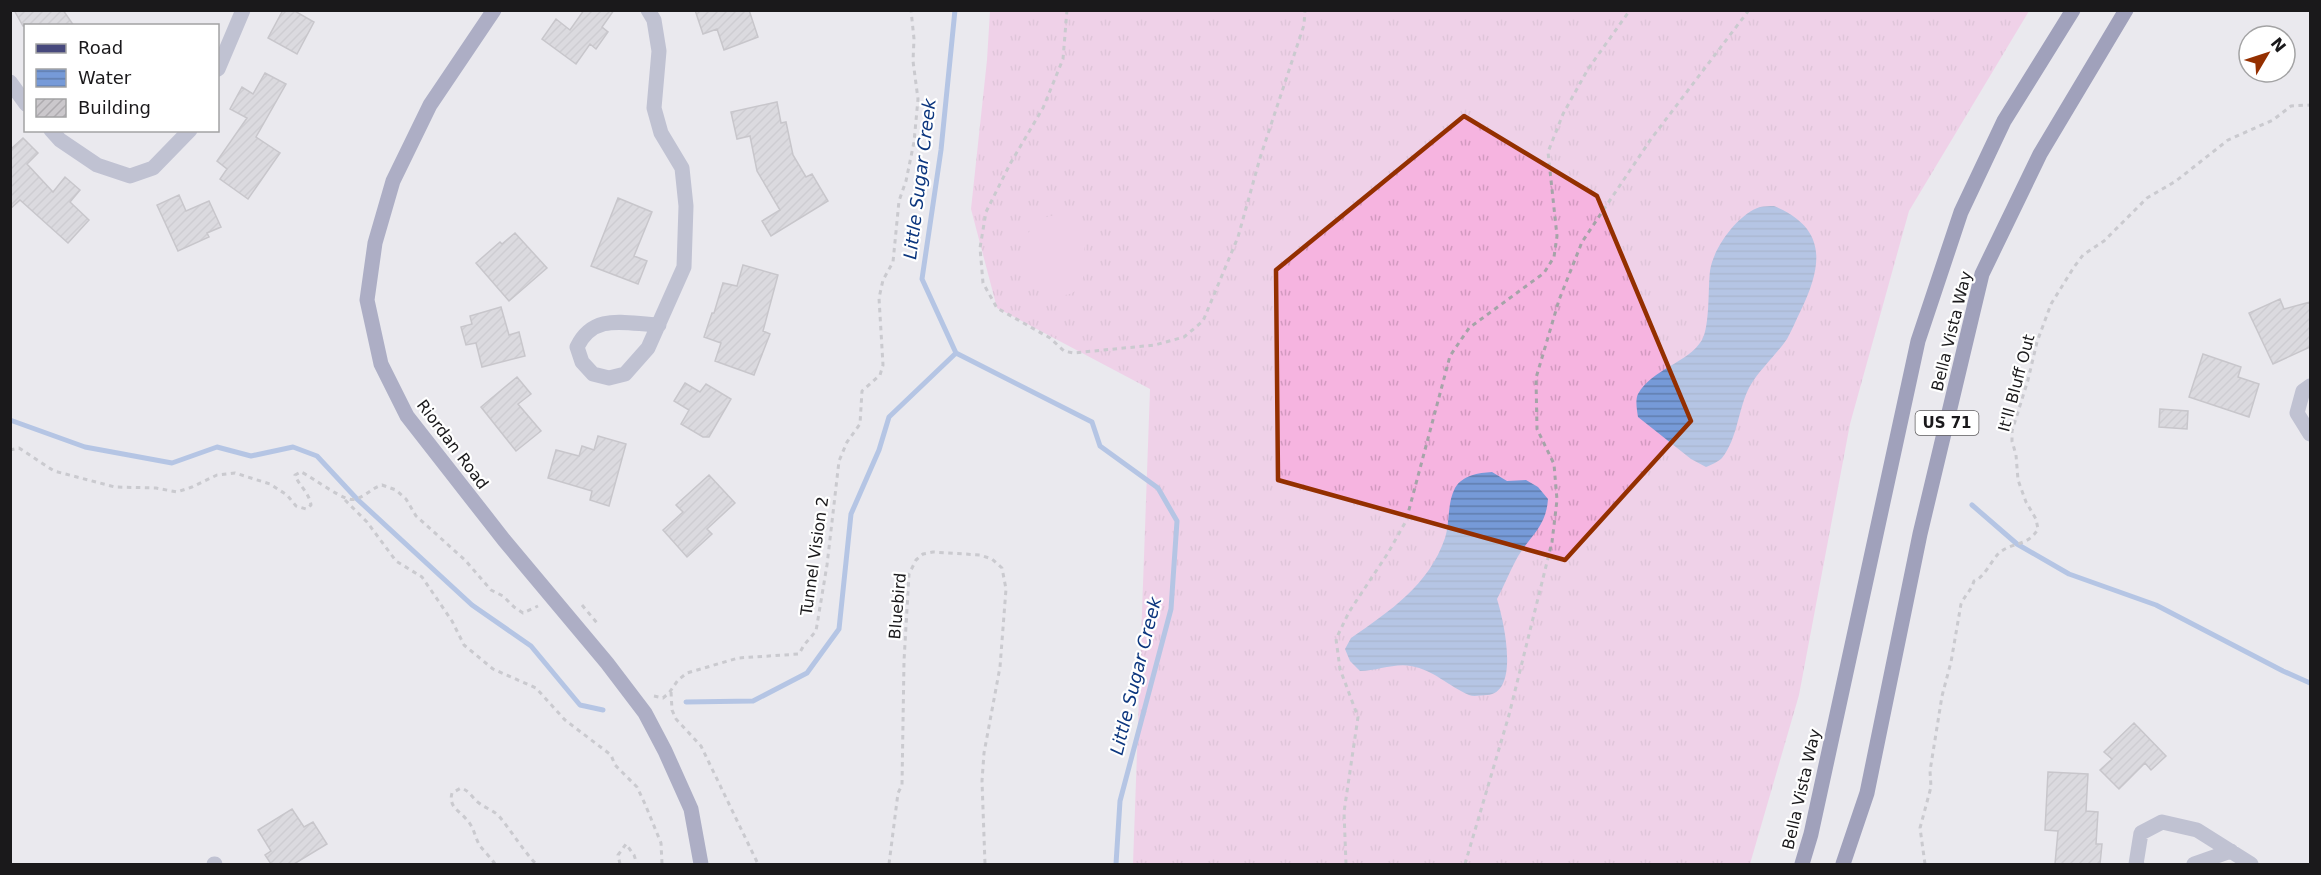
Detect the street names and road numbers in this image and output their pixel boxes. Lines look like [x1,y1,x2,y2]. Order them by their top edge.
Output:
street label: Bella Vista Way [1927,269,1976,393]
street label: It'll Bluff Out [1994,332,2039,434]
street label: Riordan Road [413,396,492,493]
road number: US 71 [1916,411,1978,435]
street label: Tunnel Vision 2 [797,495,832,618]
street label: Bluebird [885,572,910,640]
street label: Bella Vista Way [1778,727,1825,851]

